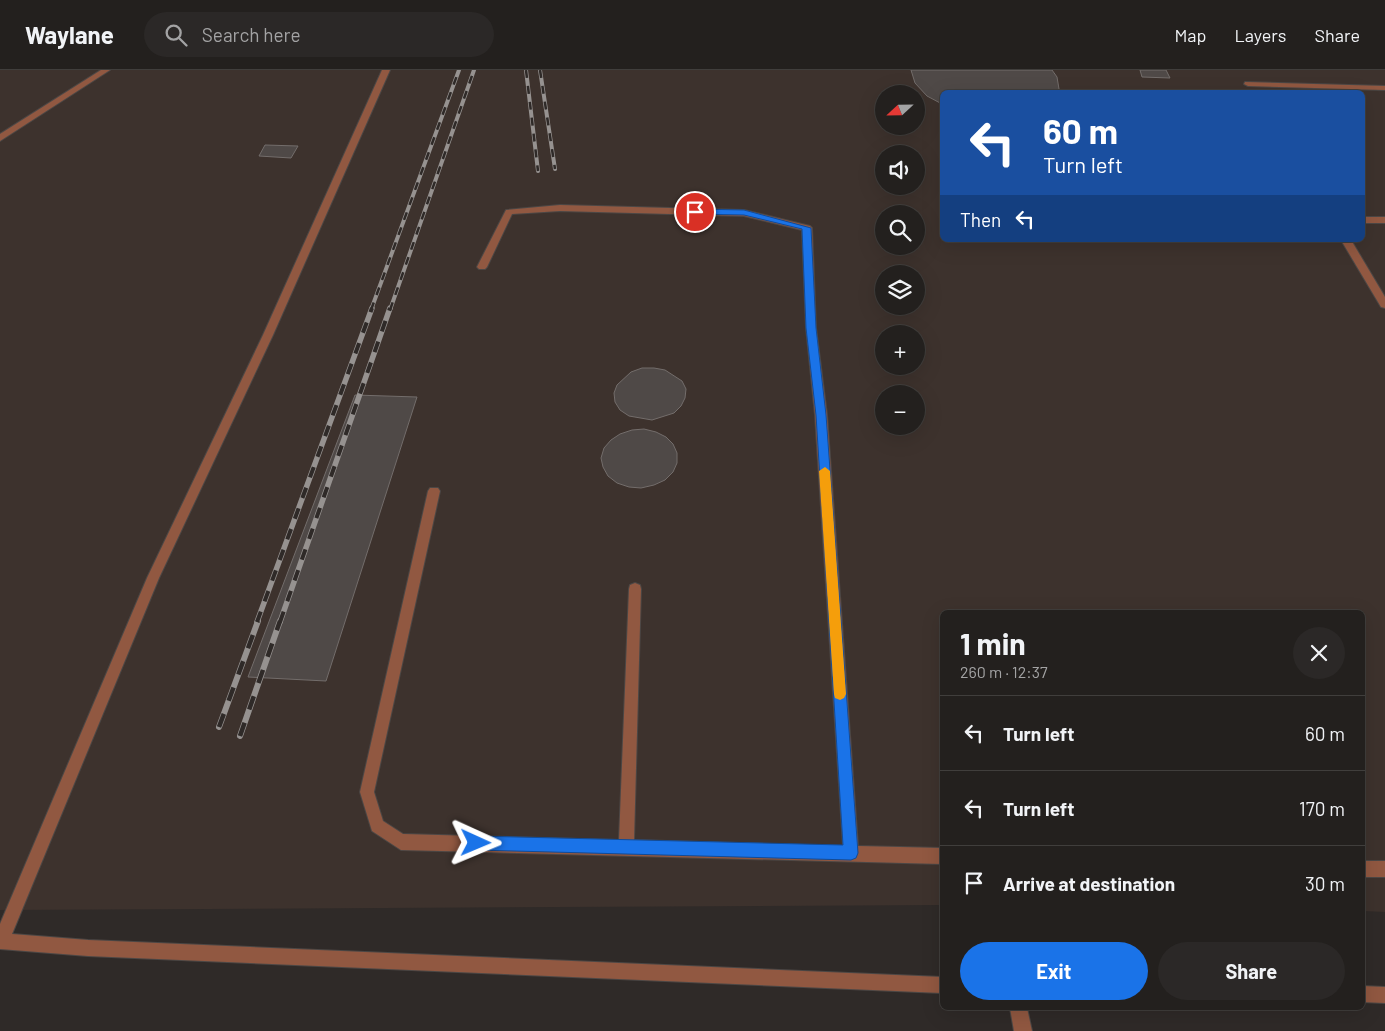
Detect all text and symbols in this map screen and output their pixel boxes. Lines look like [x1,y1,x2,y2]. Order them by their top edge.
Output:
search box [144,12,494,57]
text: Waylane [25,20,114,49]
icon: search [162,21,190,49]
text: Search here [202,23,301,46]
text: Map [1174,24,1206,46]
text: Layers [1234,24,1287,46]
text: Share [1315,24,1360,46]
north arrow [875,85,925,135]
map controls [875,85,925,435]
text: 60 m [1043,109,1118,151]
icon: left [960,110,1025,175]
button: sound [875,145,925,195]
text: Turn left [1043,151,1123,177]
pin [674,191,716,233]
icon: arrive [681,198,709,226]
button: search [875,205,925,255]
icon: left [1011,205,1039,233]
text: Then [960,208,1001,231]
button: layers [875,265,925,315]
button: + [875,325,925,375]
button: − [875,385,925,435]
text: 1 min [960,625,1026,661]
button: close [1293,627,1345,679]
text: 260 m · 12:37 [960,662,1047,681]
icon: left [960,719,988,747]
text: Turn left [1003,722,1074,745]
text: 60 m [1305,722,1345,745]
icon: left [960,794,988,822]
text: Turn left [1003,797,1074,820]
text: 170 m [1299,797,1345,820]
position arrow [449,816,501,868]
icon: arrive [960,869,988,897]
text: Arrive at destination [1003,872,1175,895]
text: 30 m [1305,872,1345,895]
button: Exit [960,942,1148,1000]
button: Share [1158,942,1345,1000]

